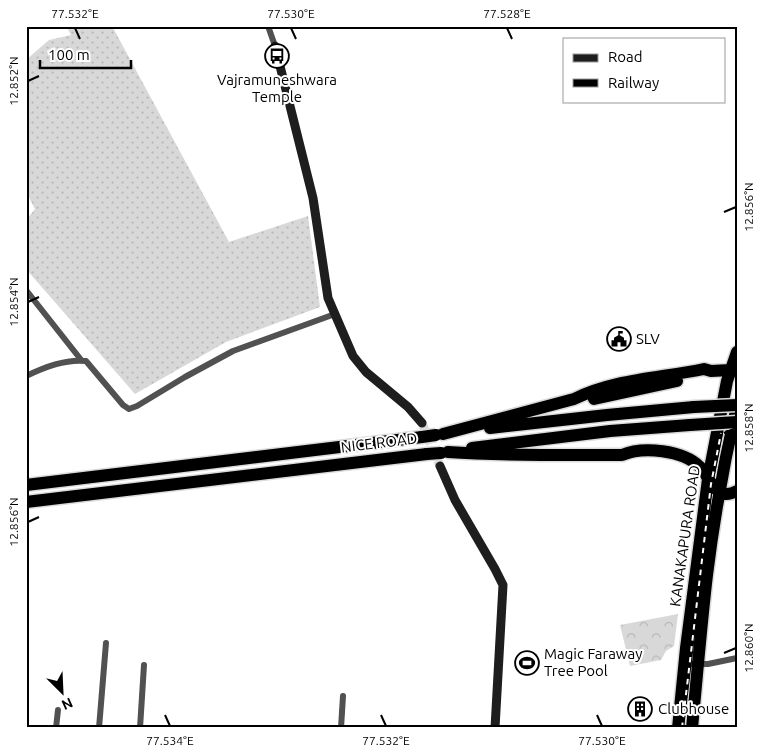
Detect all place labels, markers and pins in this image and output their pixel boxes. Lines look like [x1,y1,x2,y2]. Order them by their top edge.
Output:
bus stop icon: Vajramuneshwara Temple [264,43,290,69]
place label: Vajramuneshwara Temple [217,71,337,105]
public building icon: SLV [606,326,632,352]
place label: SLV [636,330,660,347]
place label: Magic Faraway Tree Pool [544,645,642,679]
sports icon: Magic Faraway Tree Pool [514,650,540,676]
building icon: Clubhouse [627,696,653,722]
place label: Clubhouse [658,700,729,717]

